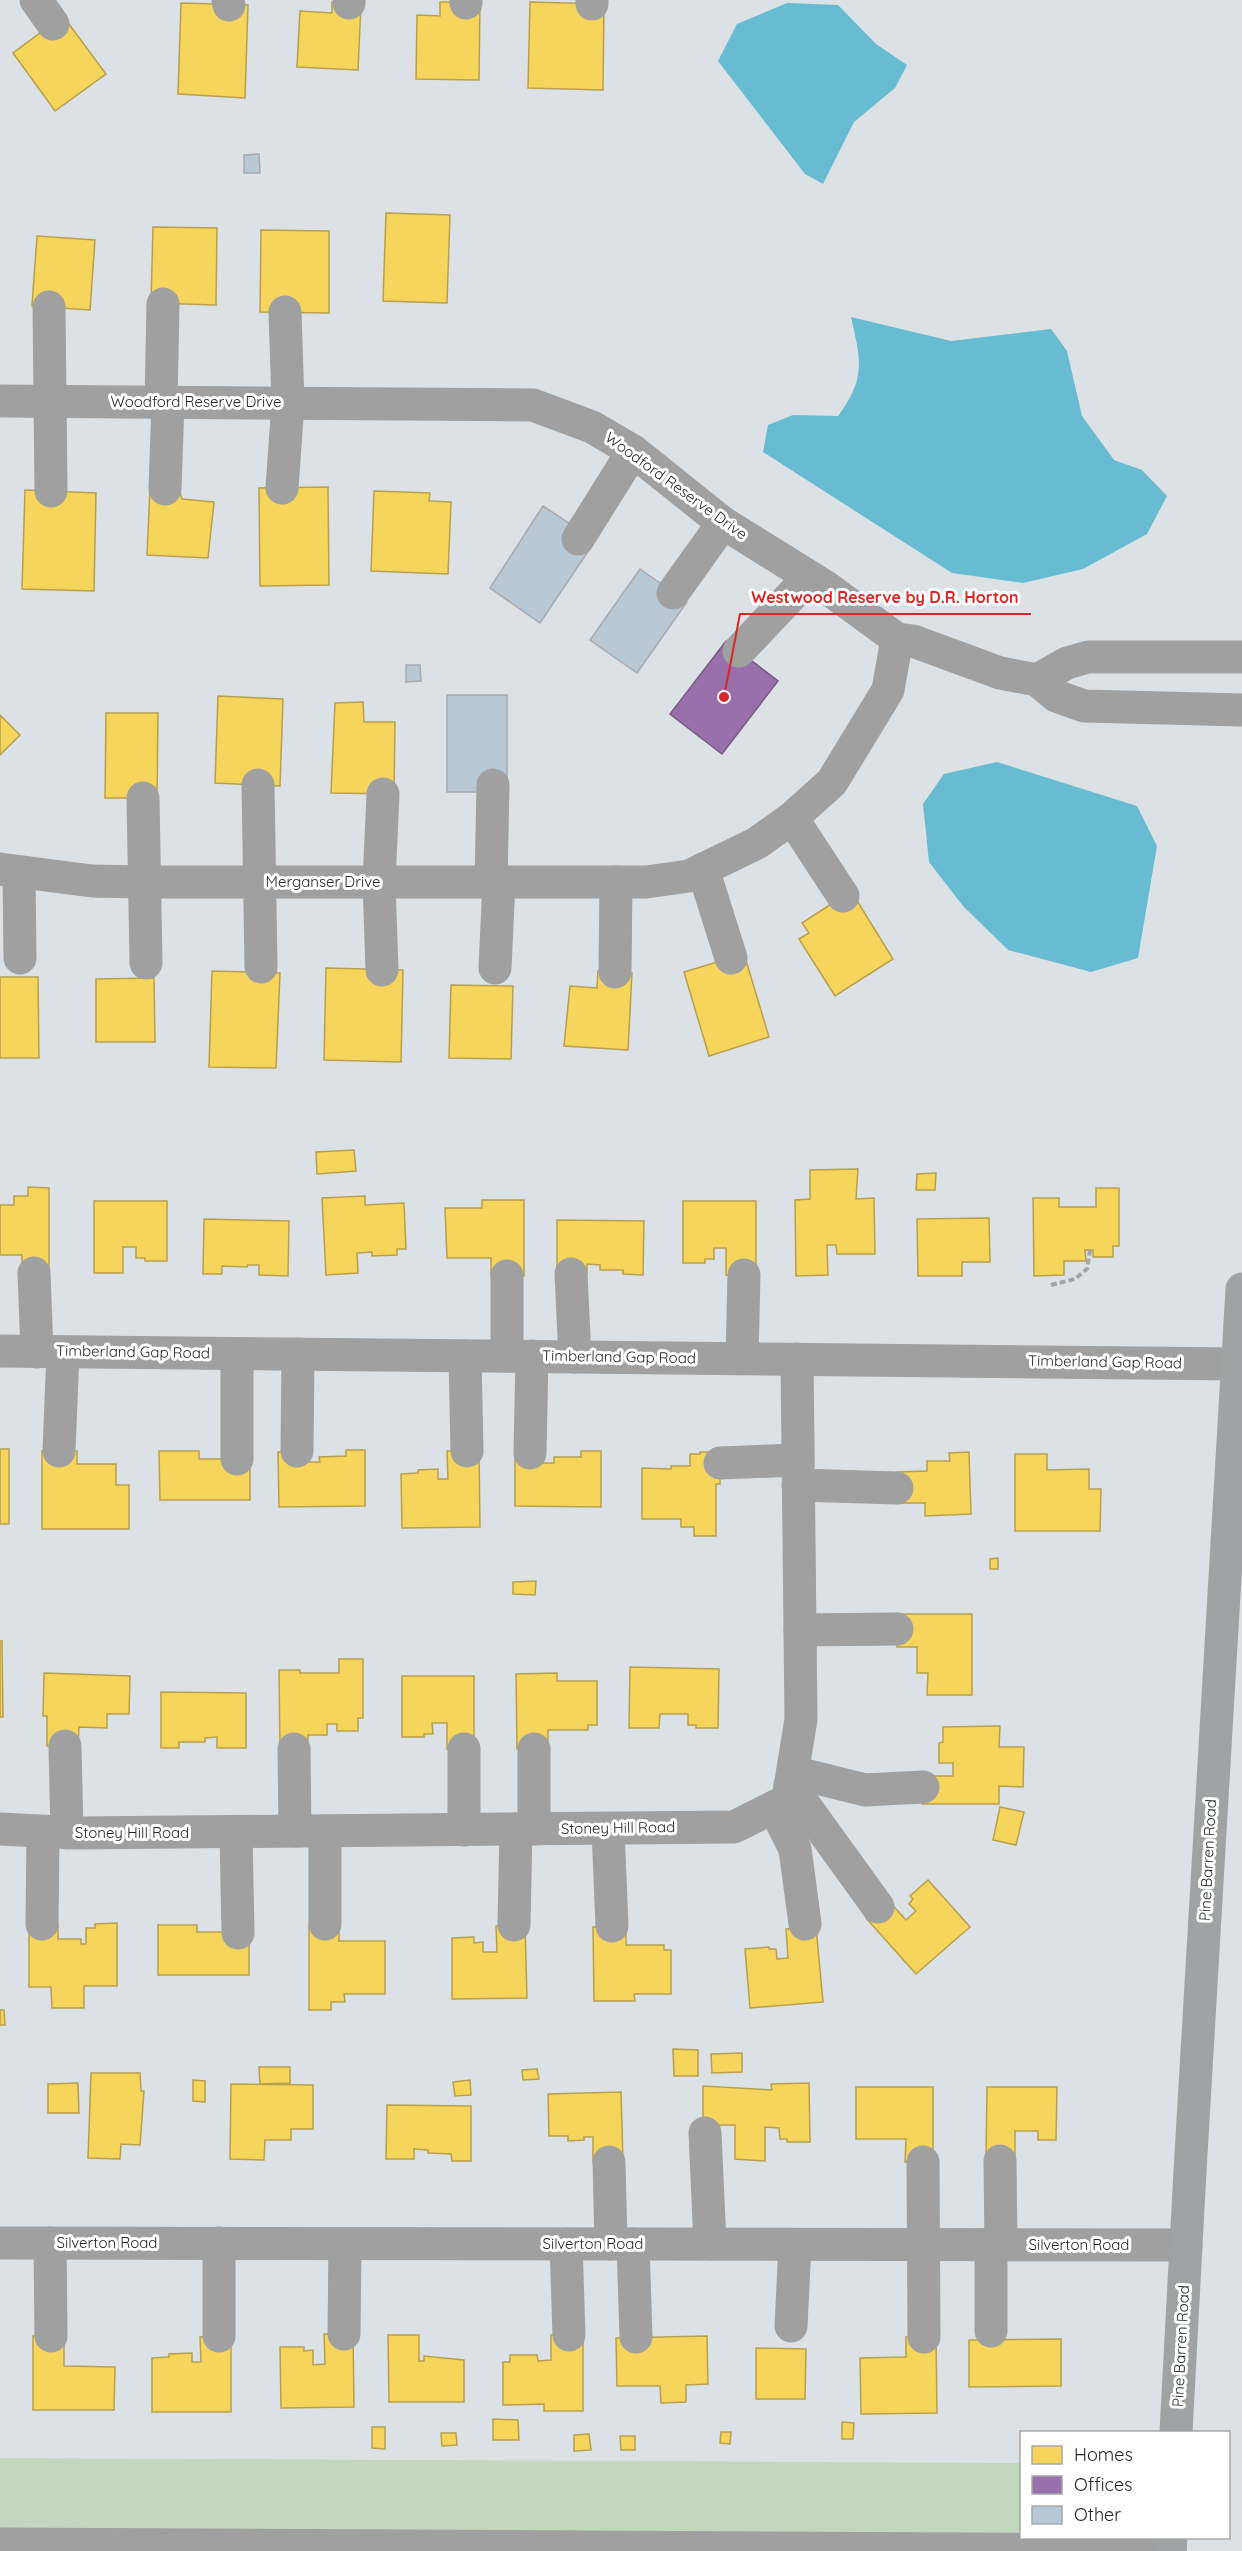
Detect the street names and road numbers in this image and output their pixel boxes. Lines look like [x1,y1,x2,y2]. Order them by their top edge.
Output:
street label: Woodford Reserve Drive [110,392,282,411]
street label: Woodford Reserve Drive [602,428,751,544]
street label: Merganser Drive [266,872,380,891]
street label: Timberland Gap Road [56,1341,210,1362]
street label: Timberland Gap Road [542,1346,696,1367]
street label: Timberland Gap Road [1028,1351,1182,1372]
street label: Pine Barren Road [1195,1799,1220,1921]
street label: Stoney Hill Road [561,1817,675,1838]
street label: Stoney Hill Road [75,1823,189,1842]
street label: Silverton Road [57,2233,157,2252]
street label: Silverton Road [543,2234,643,2253]
street label: Silverton Road [1029,2235,1129,2254]
street label: Pine Barren Road [1168,2285,1193,2407]

